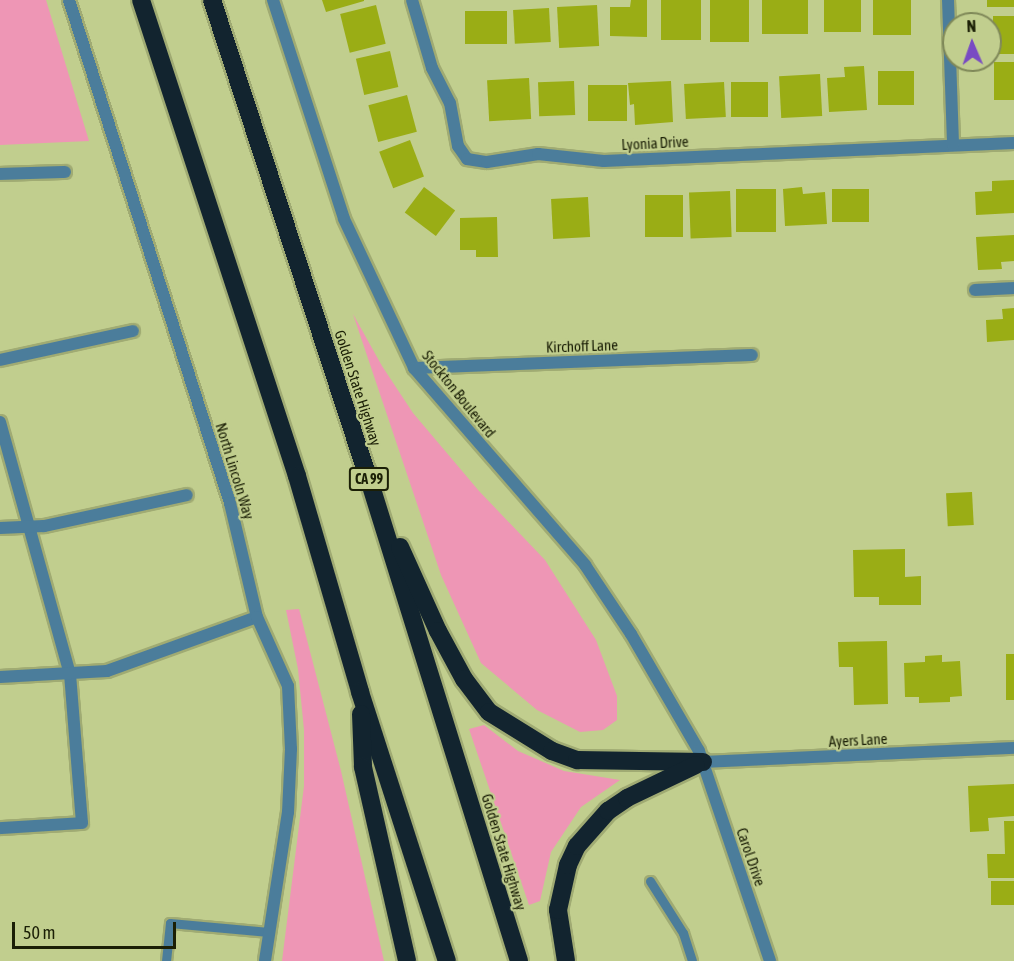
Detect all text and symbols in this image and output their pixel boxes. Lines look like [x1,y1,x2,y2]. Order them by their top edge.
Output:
north arrow [942,12,1002,72]
text: N [966,17,976,35]
street label: Lyonia Drive [621,132,689,154]
street label: Golden State Highway [331,328,385,448]
street label: Kirchoff Lane [546,336,618,356]
street label: Stockton Boulevard [418,347,500,441]
street label: North Lincoln Way [212,421,258,521]
road number: CA 99 [348,468,390,490]
street label: Ayers Lane [828,729,888,751]
street label: Golden State Highway [478,792,530,912]
street label: Carol Drive [733,826,769,888]
scale bar [15,910,178,948]
text: 50 m [23,922,55,943]

